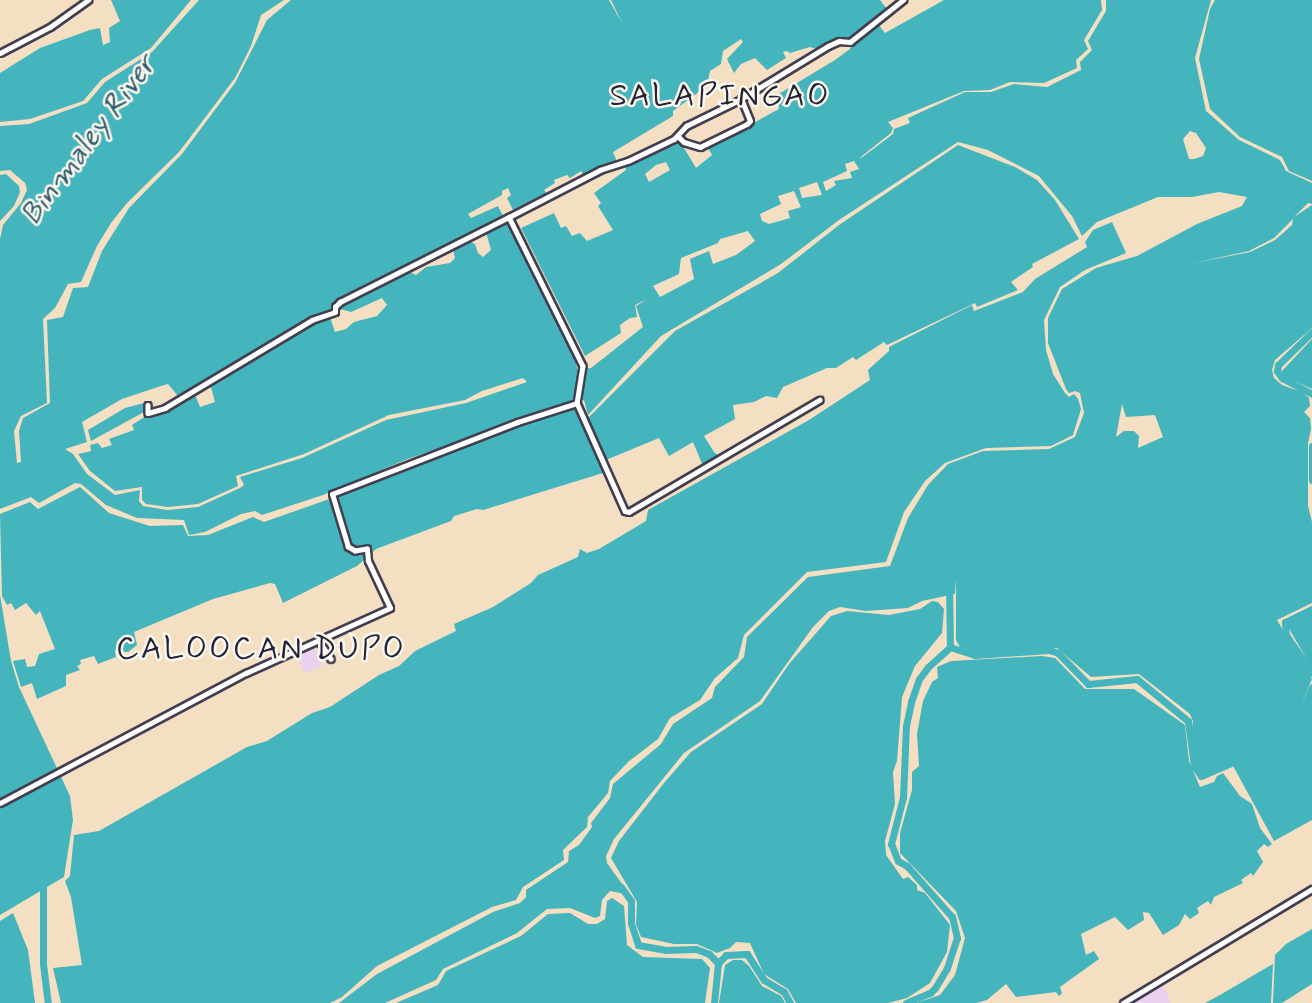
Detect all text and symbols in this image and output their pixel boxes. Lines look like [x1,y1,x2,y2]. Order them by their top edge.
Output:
water label: Binmaley River [14,50,164,232]
district label: SALAPINGAO [616,77,824,115]
district label: CALOOCAN DUPO [122,630,400,668]

